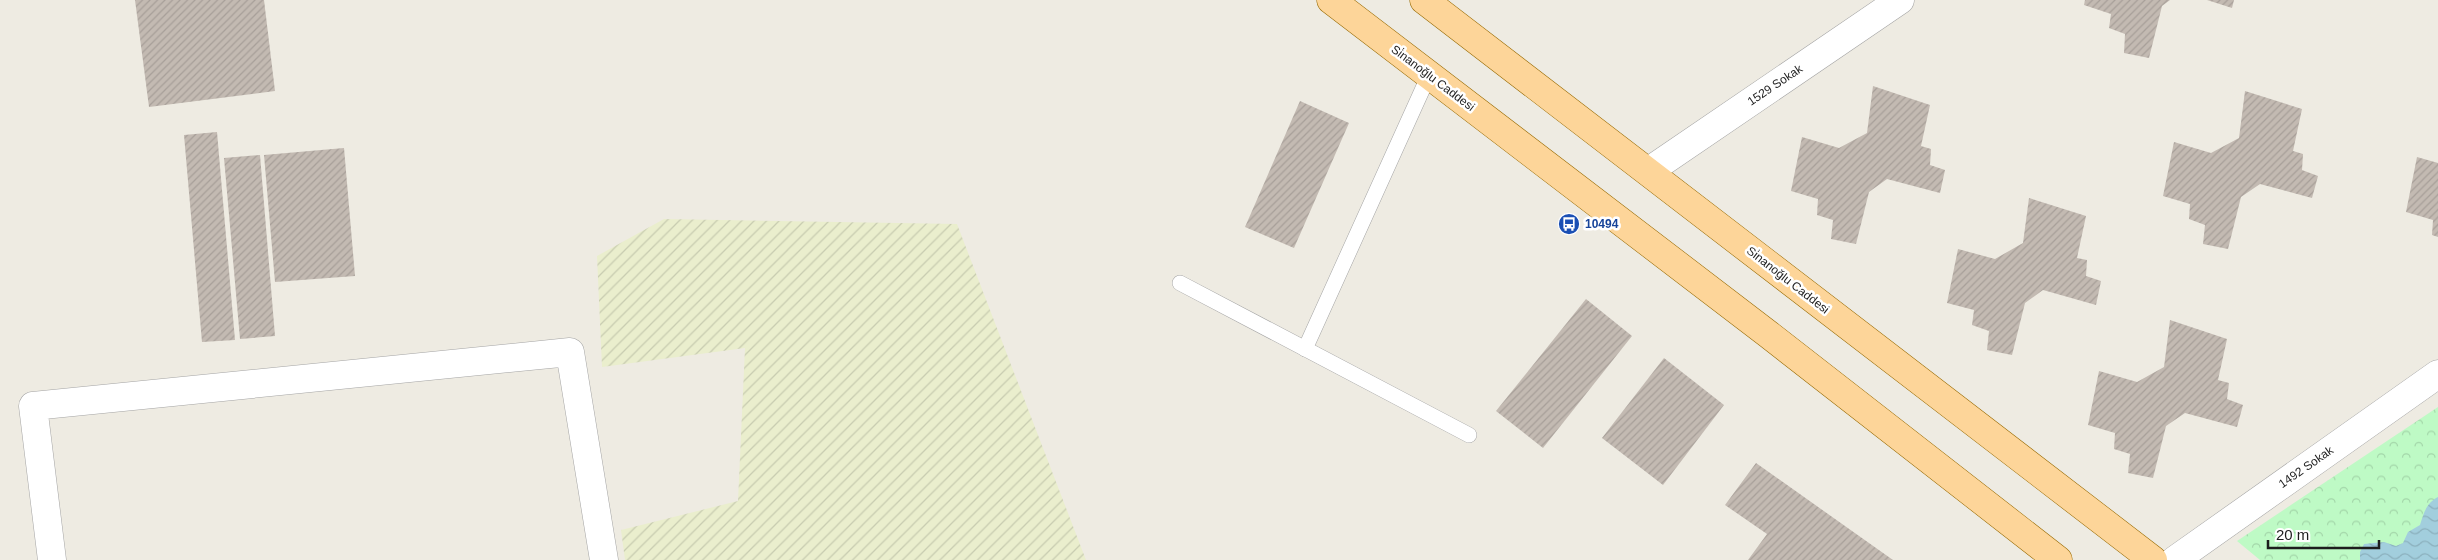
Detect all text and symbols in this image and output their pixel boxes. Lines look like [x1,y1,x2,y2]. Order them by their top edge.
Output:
street label: Si̇nanoğlu Caddesi [1389,42,1477,114]
street label: 1529 Sokak [1745,61,1806,109]
bus stop icon: 10494 [1557,212,1581,236]
place label: 10494 [1585,217,1619,231]
street label: Si̇nanoğlu Caddesi [1744,243,1832,317]
street label: 1492 Sokak [2276,443,2337,491]
scale bar [2268,518,2379,550]
text: 20 m [2276,526,2309,543]

